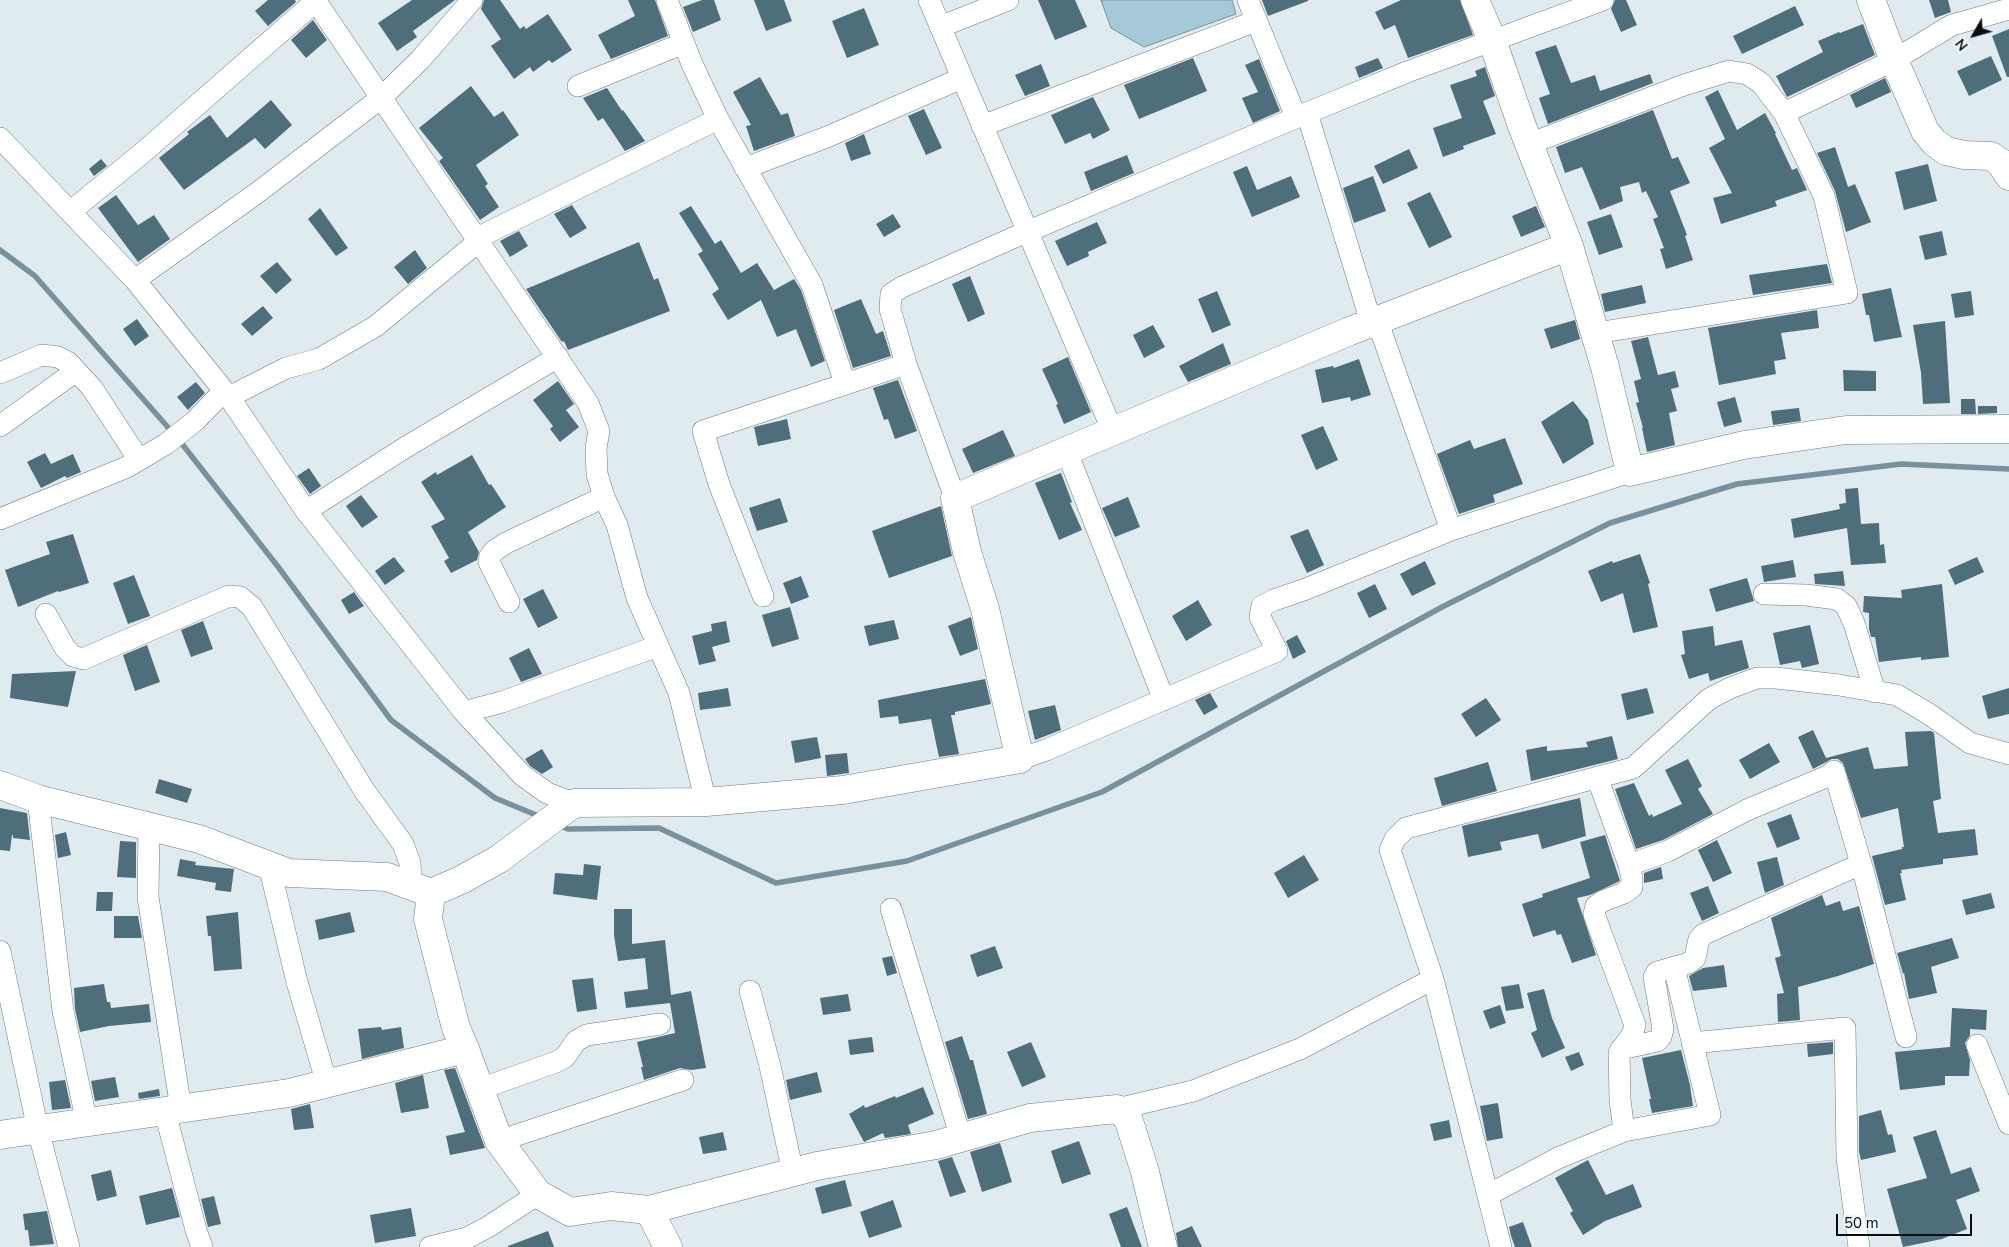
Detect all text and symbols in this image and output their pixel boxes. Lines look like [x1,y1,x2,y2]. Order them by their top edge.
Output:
north arrow [1949,10,1999,60]
text: N [1951,35,1973,55]
scale bar [1839,1204,1975,1236]
text: 50 m [1844,1213,1879,1233]

